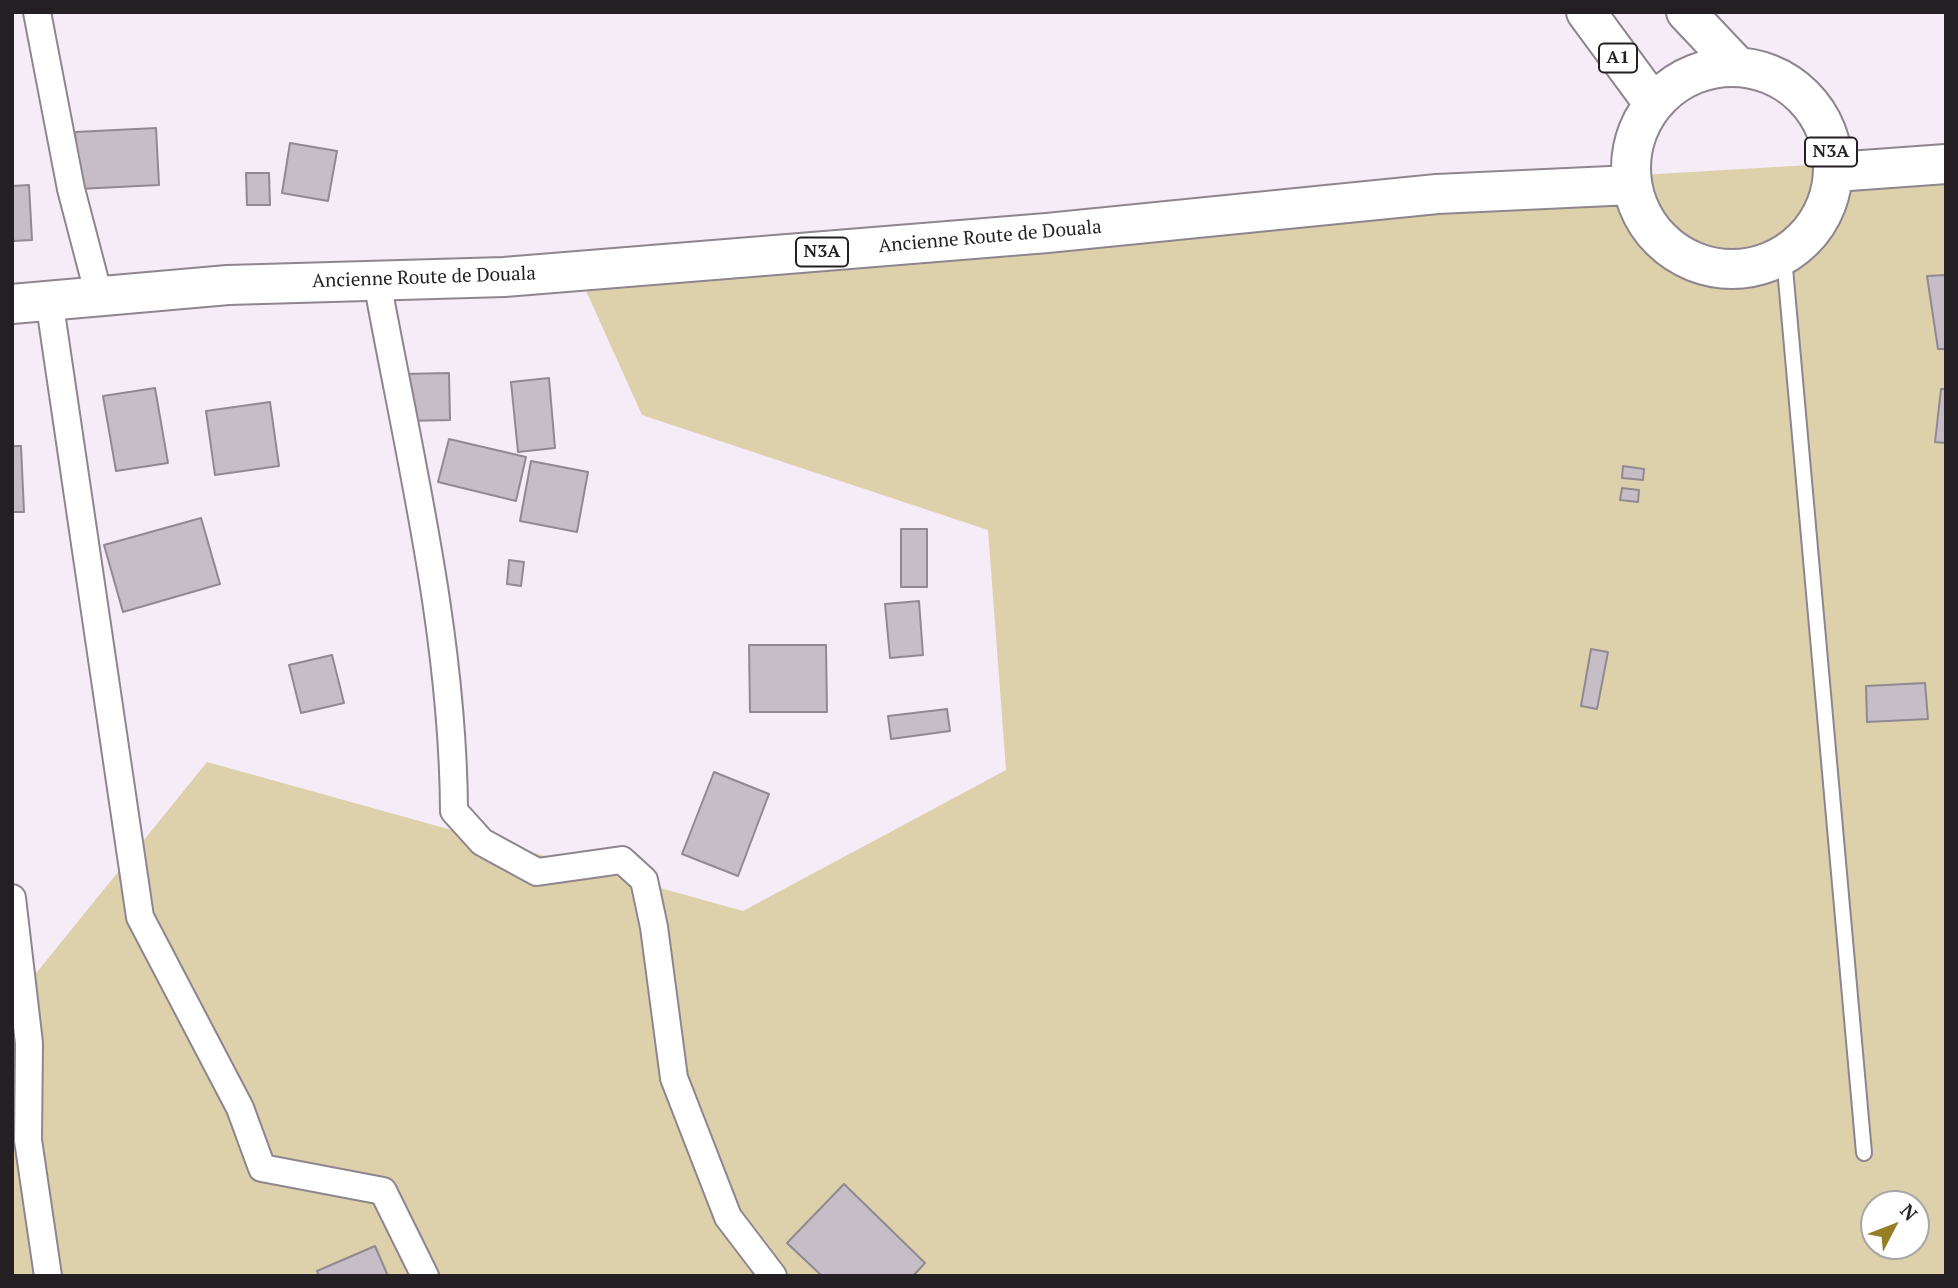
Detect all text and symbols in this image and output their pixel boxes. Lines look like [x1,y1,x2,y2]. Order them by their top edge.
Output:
road number: A1 [1599,44,1637,72]
road number: N3A [1805,138,1857,167]
street label: Ancienne Route de Douala [877,216,1103,258]
road number: N3A [796,238,848,266]
street label: Ancienne Route de Douala [312,263,536,293]
north arrow [1860,1190,1930,1260]
text: N [1895,1198,1924,1226]

